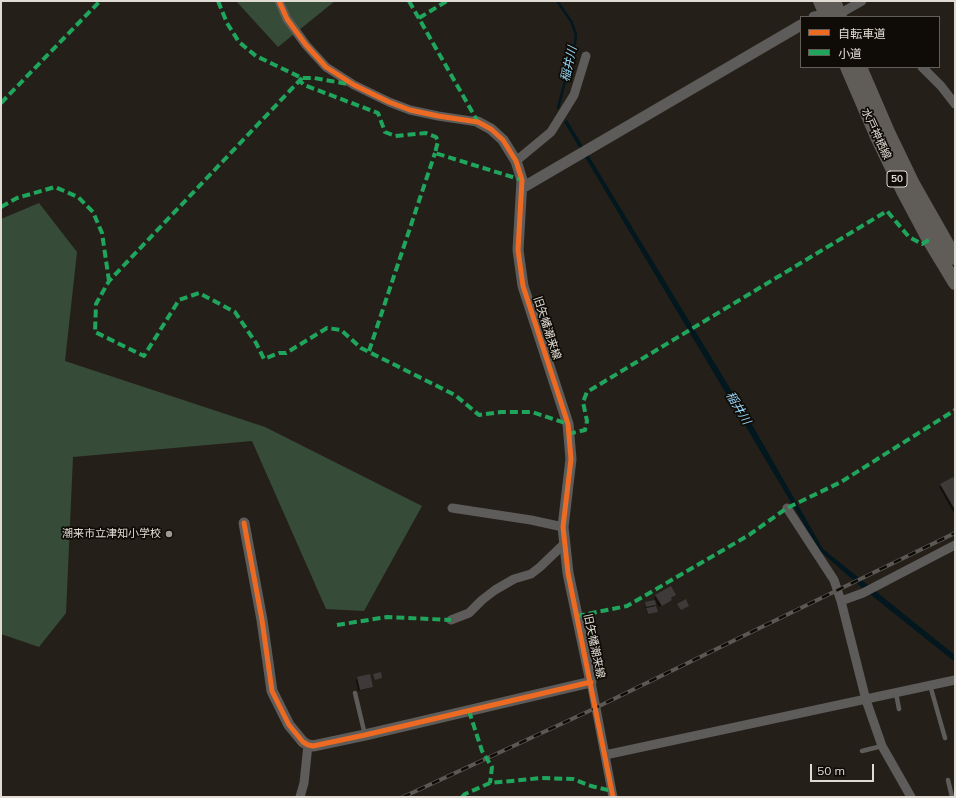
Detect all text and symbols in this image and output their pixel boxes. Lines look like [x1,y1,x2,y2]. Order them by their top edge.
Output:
legend [800,16,940,68]
text: 自転車道 [838,26,886,41]
water label: 稲井川 [558,45,580,83]
text: 小道 [838,46,862,61]
street label: 水戸神栖線 [858,106,894,162]
road number: 50 [887,171,907,187]
street label: 旧矢幡潮来線 [531,295,563,361]
water label: 稲井川 [723,389,753,427]
place label: 潮来市立津知小学校 [62,527,161,541]
marker: 潮来市立津知小学校 [164,529,174,539]
street label: 旧矢幡潮来線 [581,612,607,680]
scale bar [812,756,876,782]
text: 50 m [817,763,845,778]

